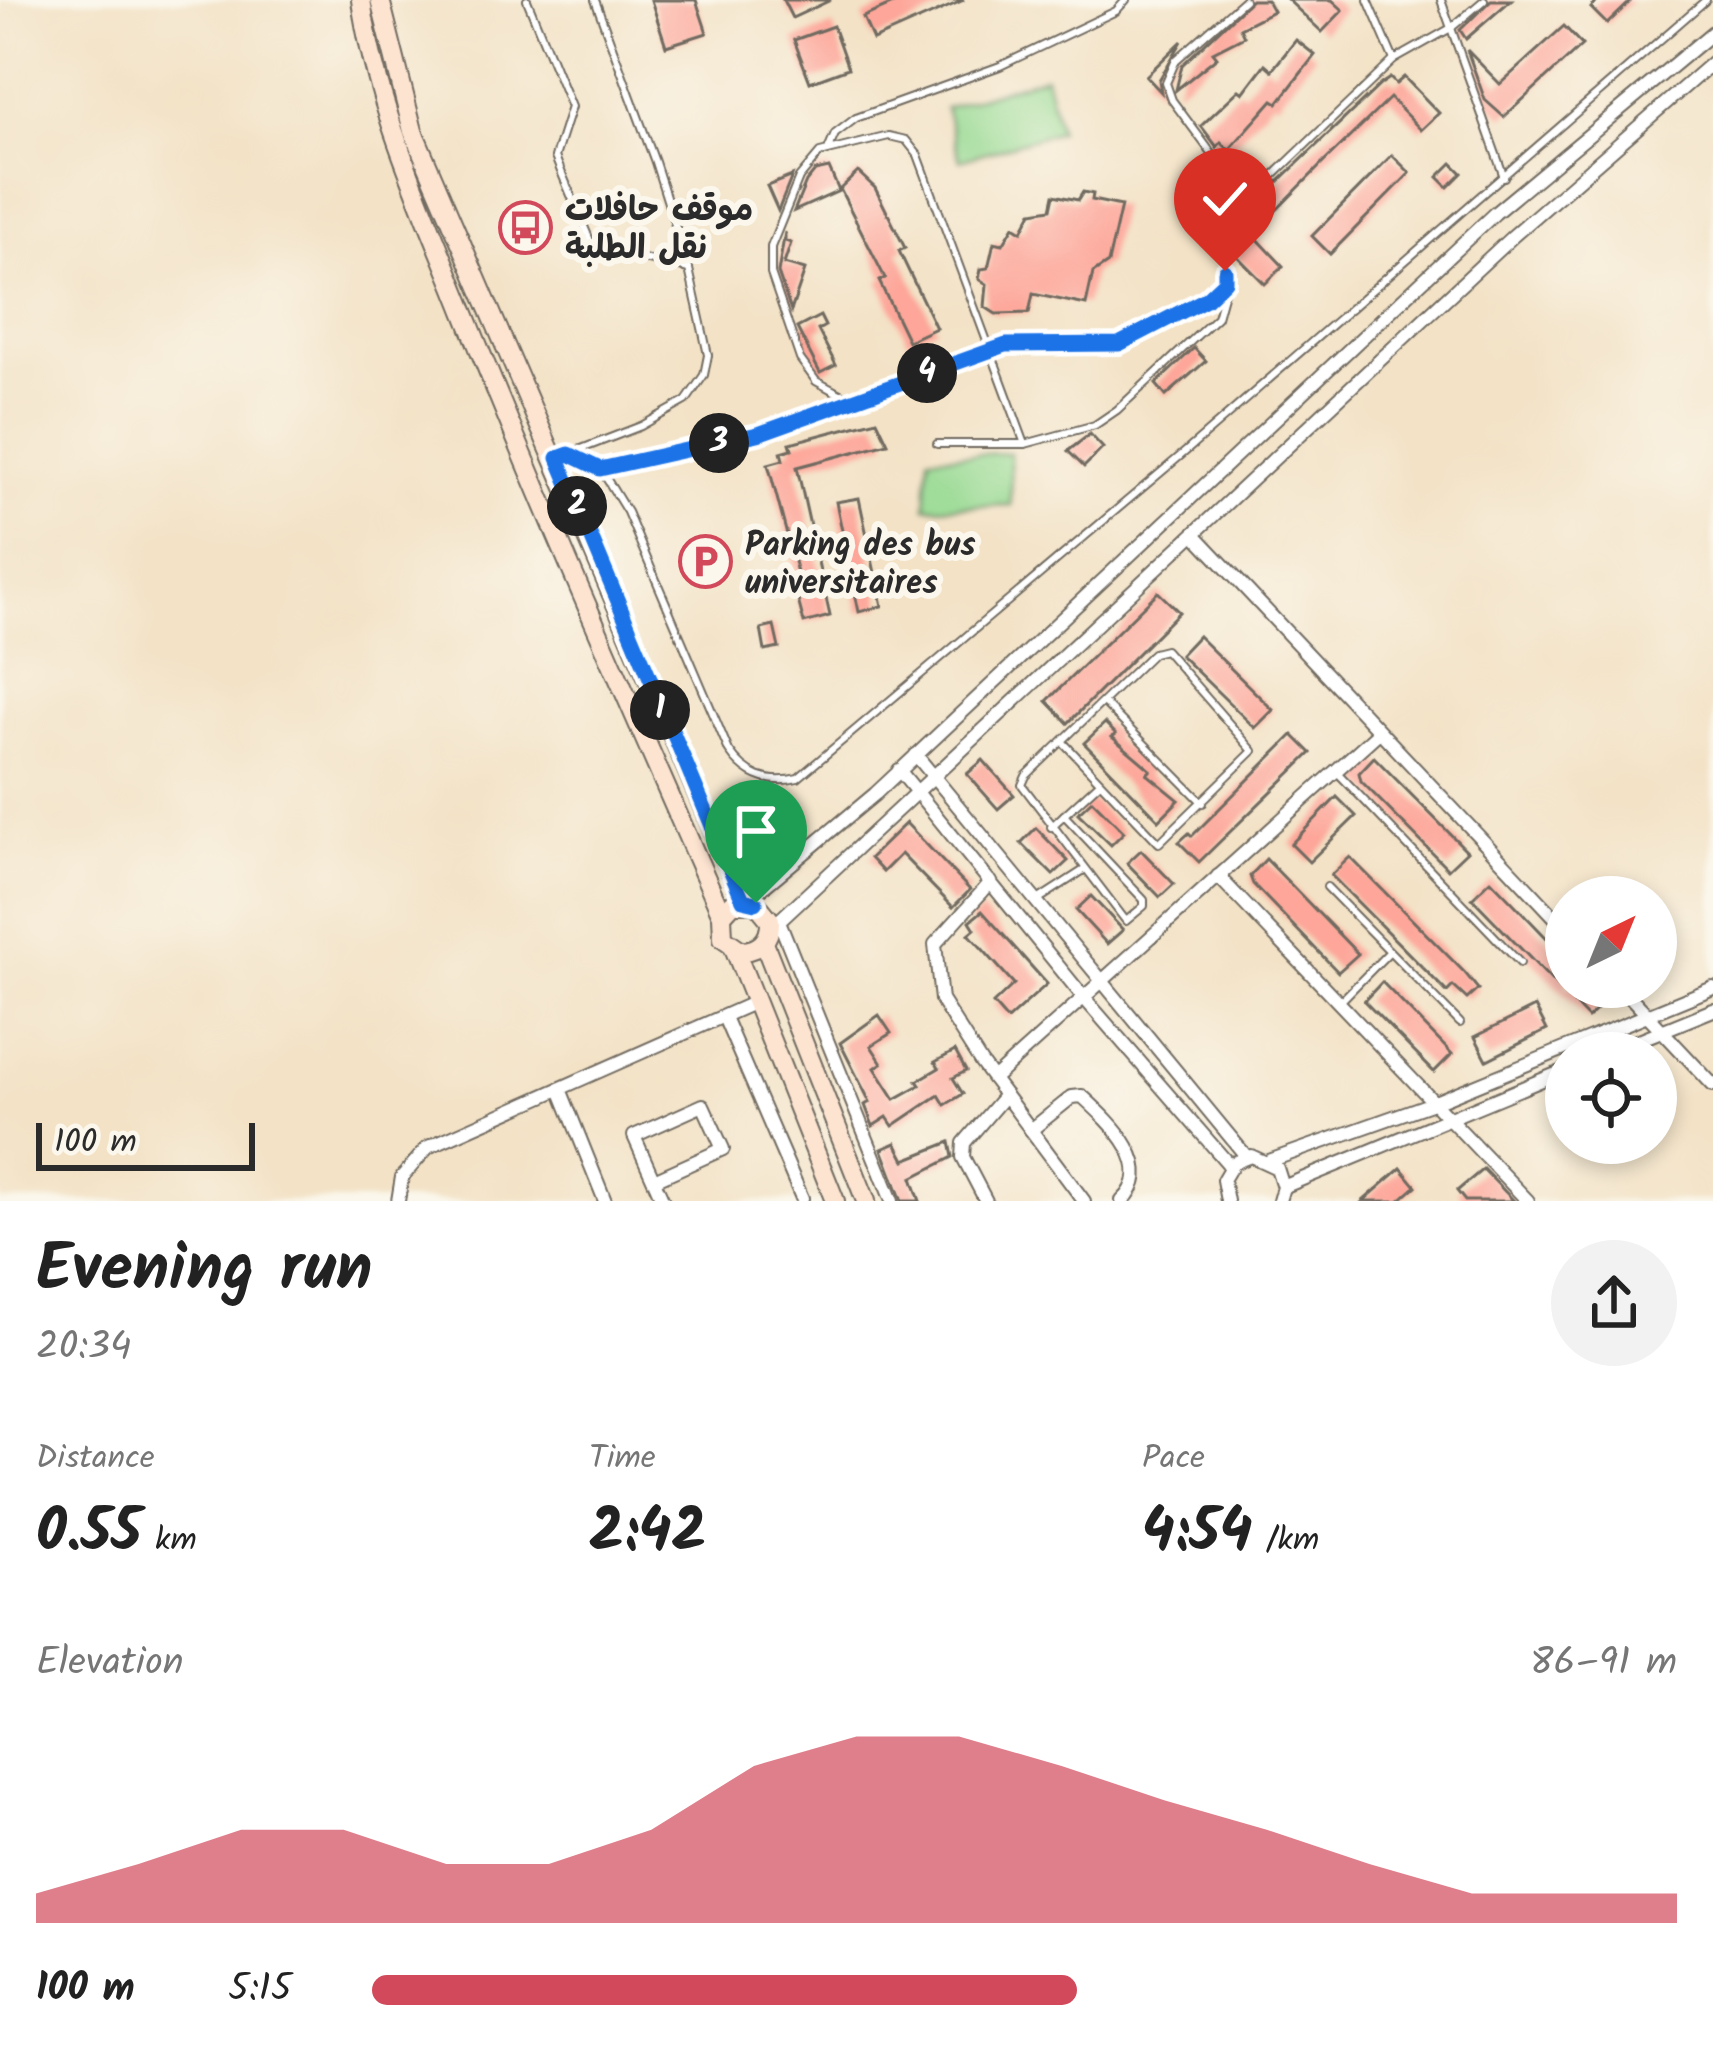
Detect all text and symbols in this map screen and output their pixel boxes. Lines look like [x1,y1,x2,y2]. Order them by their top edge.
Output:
pin [1174,148,1276,271]
icon: check [1192,166,1258,232]
place label: موقف حافلات نقل الطلبة [565,185,753,276]
bus stop icon: موقف حافلات نقل الطلبة [498,199,554,255]
pin: 4 [897,343,957,403]
text: 4 [918,346,936,399]
pin: 3 [689,413,749,473]
text: 3 [710,416,728,469]
pin: 2 [547,476,607,536]
text: 2 [567,479,587,532]
place label: Parking des bus universitaires [745,520,976,611]
parking icon: Parking des bus universitaires [678,534,734,590]
pin: 1 [630,680,690,740]
text: 1 [655,683,665,736]
pin [705,780,807,903]
icon: arrive [723,798,789,864]
north arrow [1545,876,1677,1008]
map controls [1545,876,1677,1164]
button: locate [1545,1032,1677,1164]
scale bar [36,1117,255,1170]
text: 100 m [54,1117,137,1170]
text: Evening run [36,1219,372,1324]
button: share [1551,1240,1677,1366]
text: 20:34 [36,1317,132,1379]
text: Distance [36,1433,155,1486]
text: Time [589,1433,656,1486]
text: Pace [1142,1433,1205,1486]
text: 0.55 [36,1486,142,1582]
text: 2:42 [589,1486,706,1582]
text: 4:54 [1142,1486,1253,1582]
text: km [142,1515,197,1568]
text: /km [1253,1515,1319,1568]
text: Elevation [36,1633,184,1695]
text: 86–91 m [1530,1633,1677,1695]
text: 100 m [36,1959,135,2021]
text: 5:15 [228,1959,292,2021]

